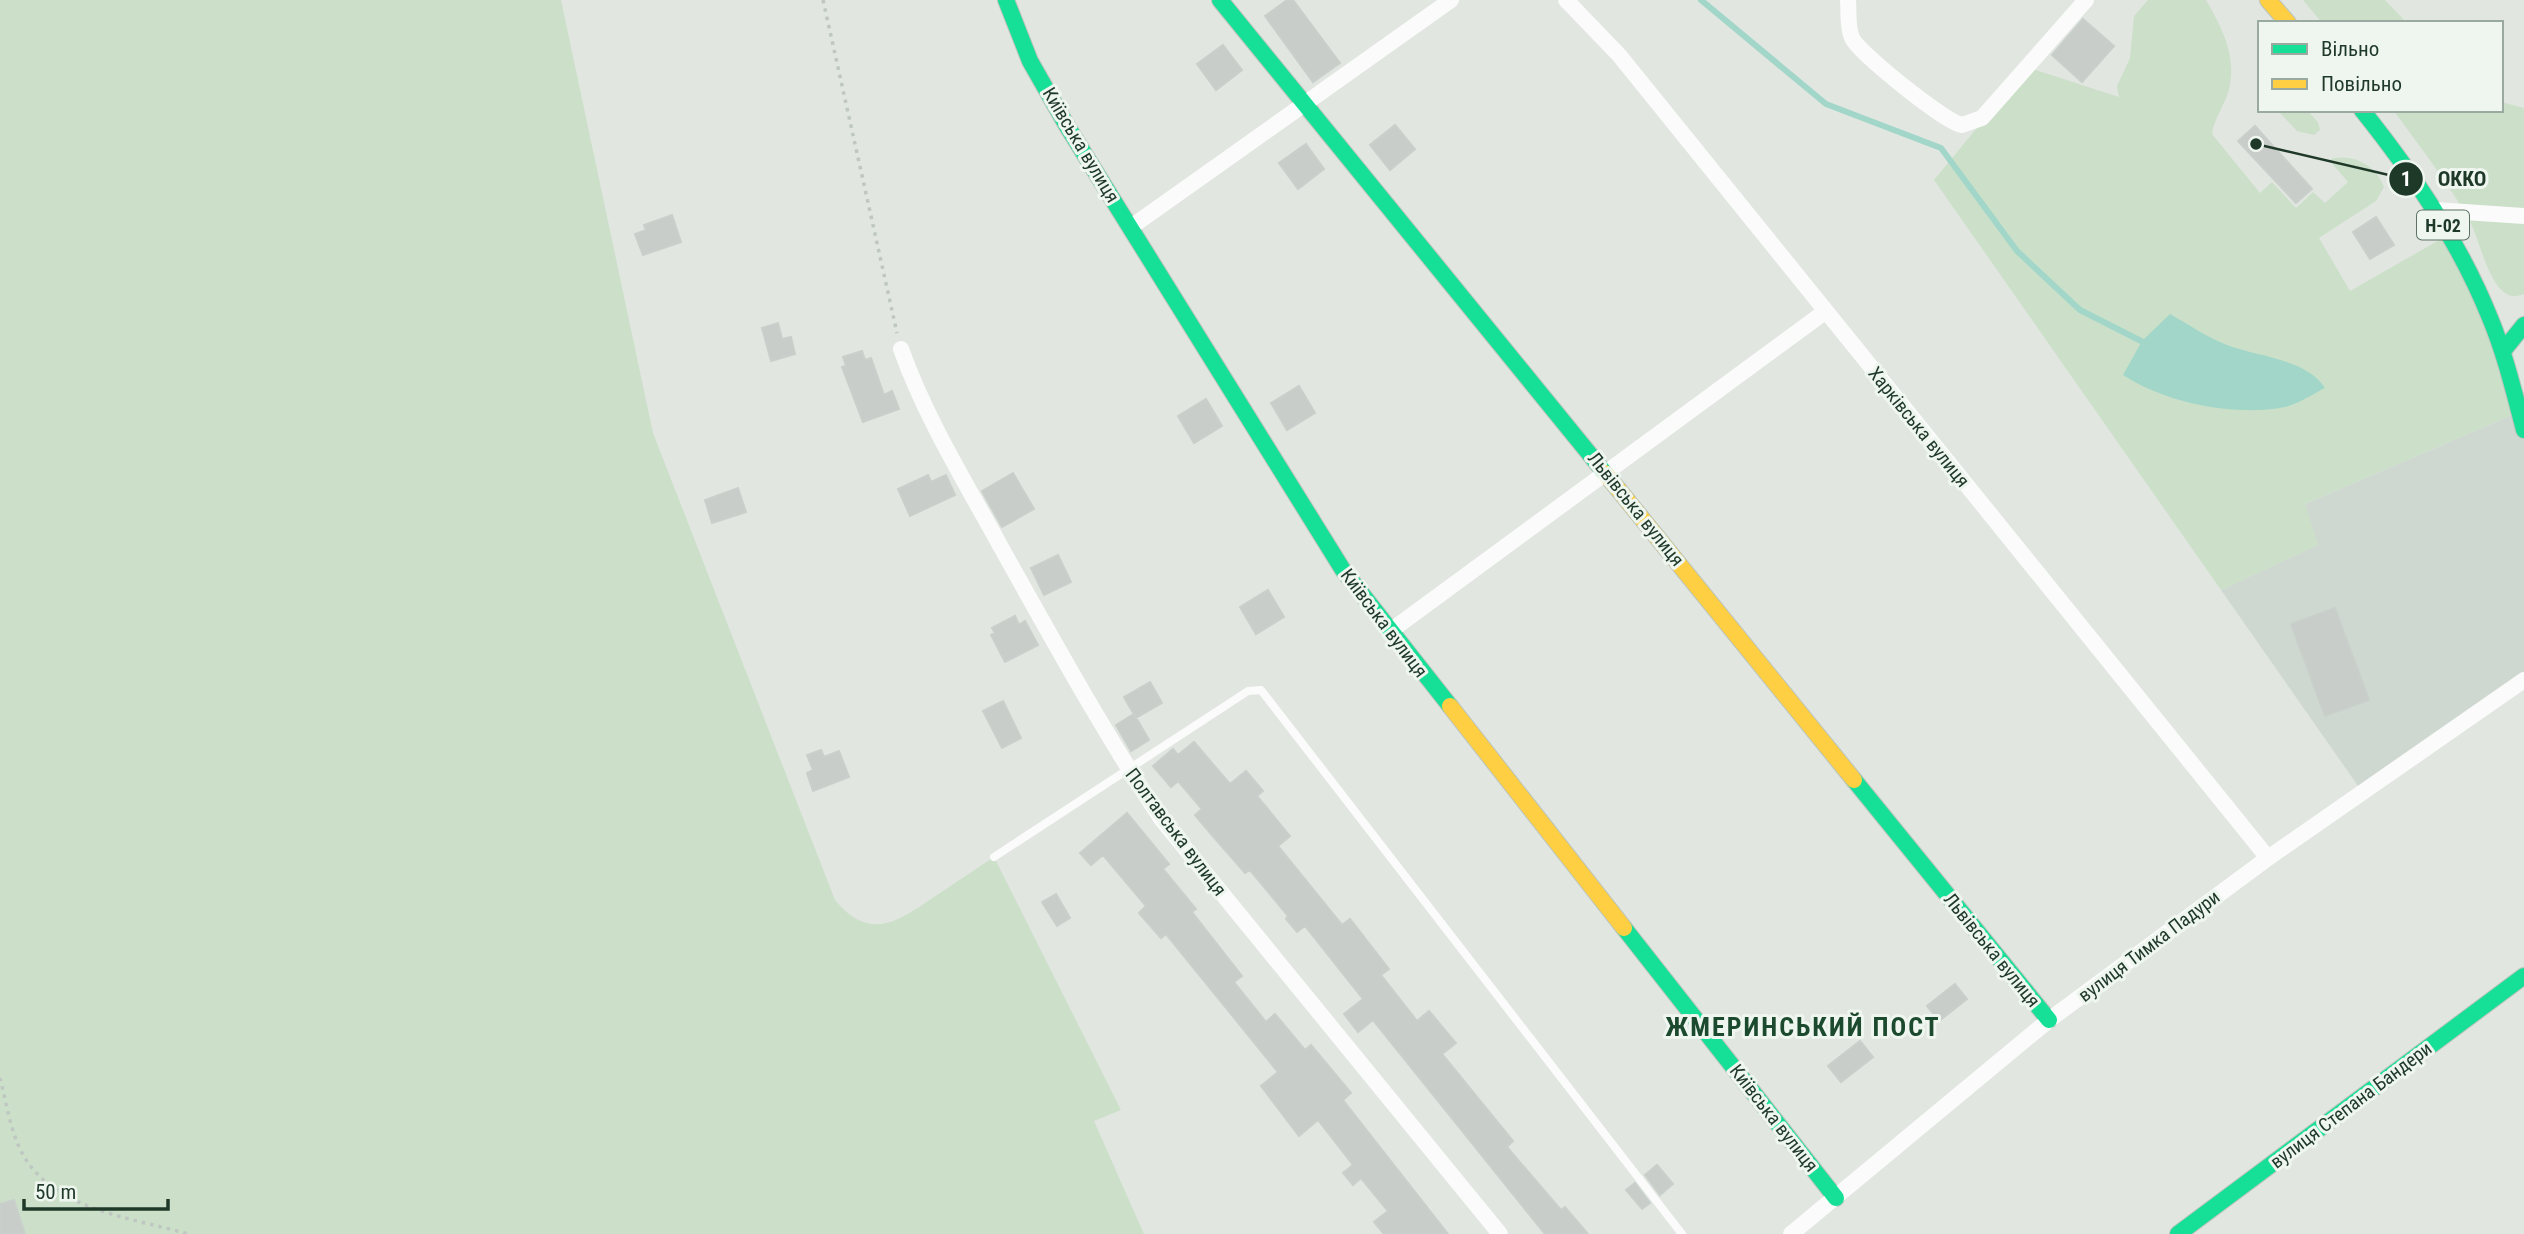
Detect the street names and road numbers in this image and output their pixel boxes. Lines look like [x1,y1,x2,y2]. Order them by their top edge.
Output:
street label: Київська вулиця [1038,83,1124,207]
road number: Н-02 [2417,210,2469,240]
street label: Харківська вулиця [1863,362,1975,492]
street label: Львівська вулиця [1583,447,1689,571]
street label: Київська вулиця [1336,564,1432,682]
street label: Полтавська вулиця [1121,764,1231,900]
street label: вулиця Тимка Падури [2074,885,2224,1007]
street label: Львівська вулиця [1939,888,2045,1012]
street label: вулиця Степана Бандери [2266,1037,2436,1173]
street label: Київська вулиця [1725,1060,1823,1176]

